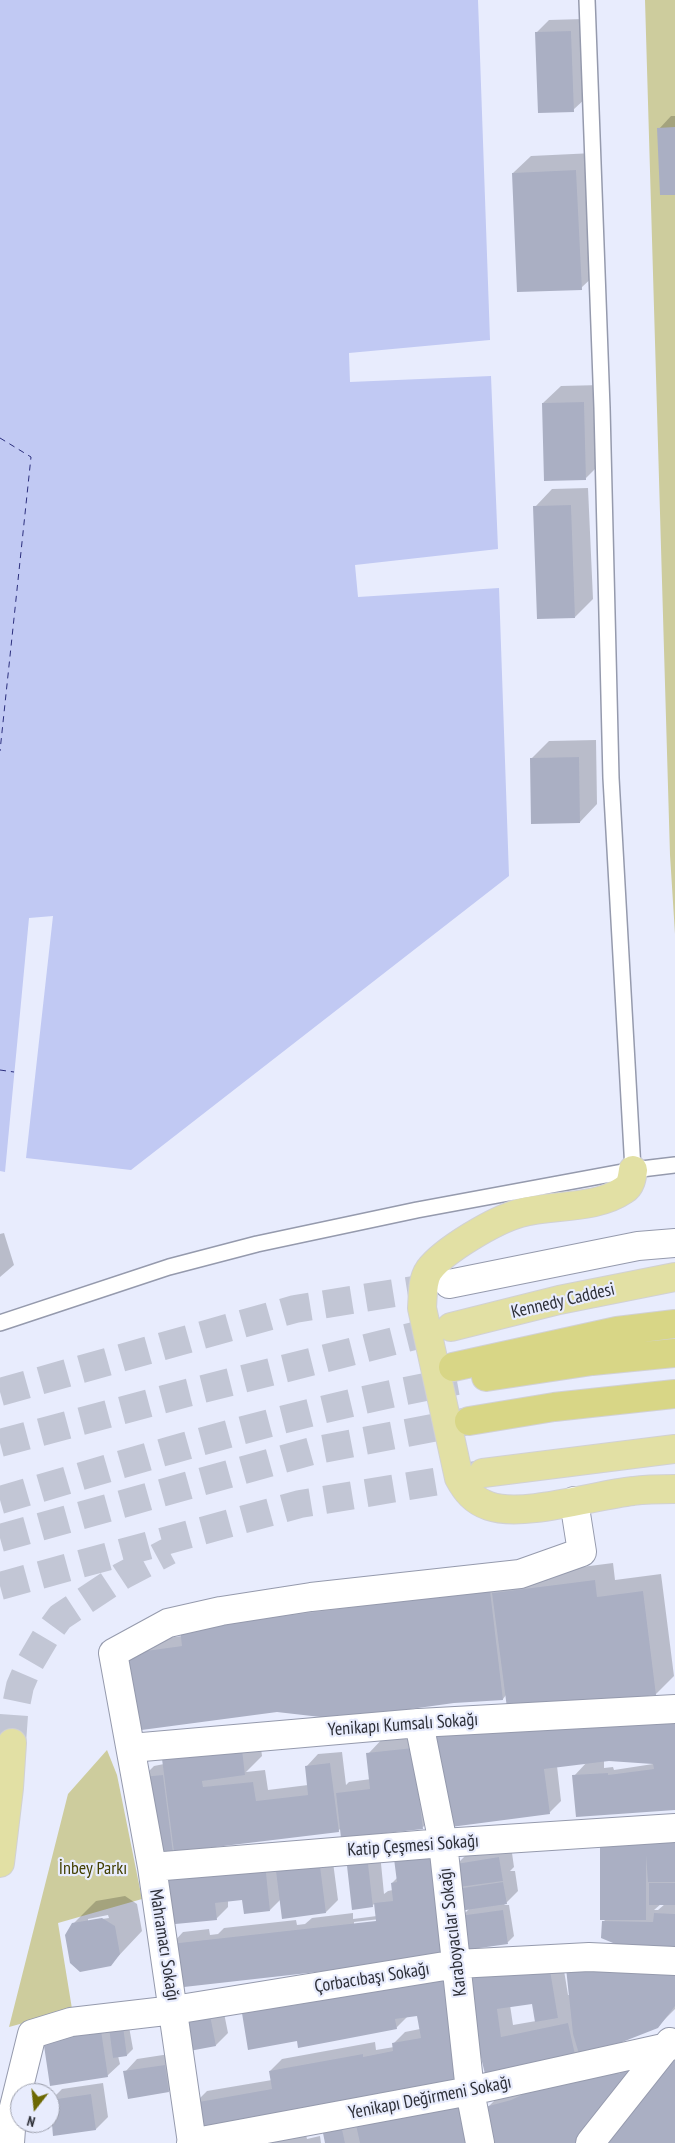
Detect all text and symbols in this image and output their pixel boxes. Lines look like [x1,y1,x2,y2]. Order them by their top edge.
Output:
street label: Kennedy Caddesi [509,1279,617,1323]
street label: Yenikapı Kumsalı Sokağı [327,1709,479,1741]
street label: Katip Çeşmesi Sokağı [347,1831,479,1861]
park label: İnbey Parkı [59,1858,127,1880]
street label: Karaboyacılar Sokağı [434,1867,472,1997]
street label: Mahramacı Sokağı [144,1887,184,2003]
street label: Çorbacıbaşı Sokağı [313,1958,431,1998]
street label: Yenikapı Değirmeni Sokağı [347,2072,513,2124]
north arrow [10,2083,60,2133]
text: N [25,2112,37,2131]

